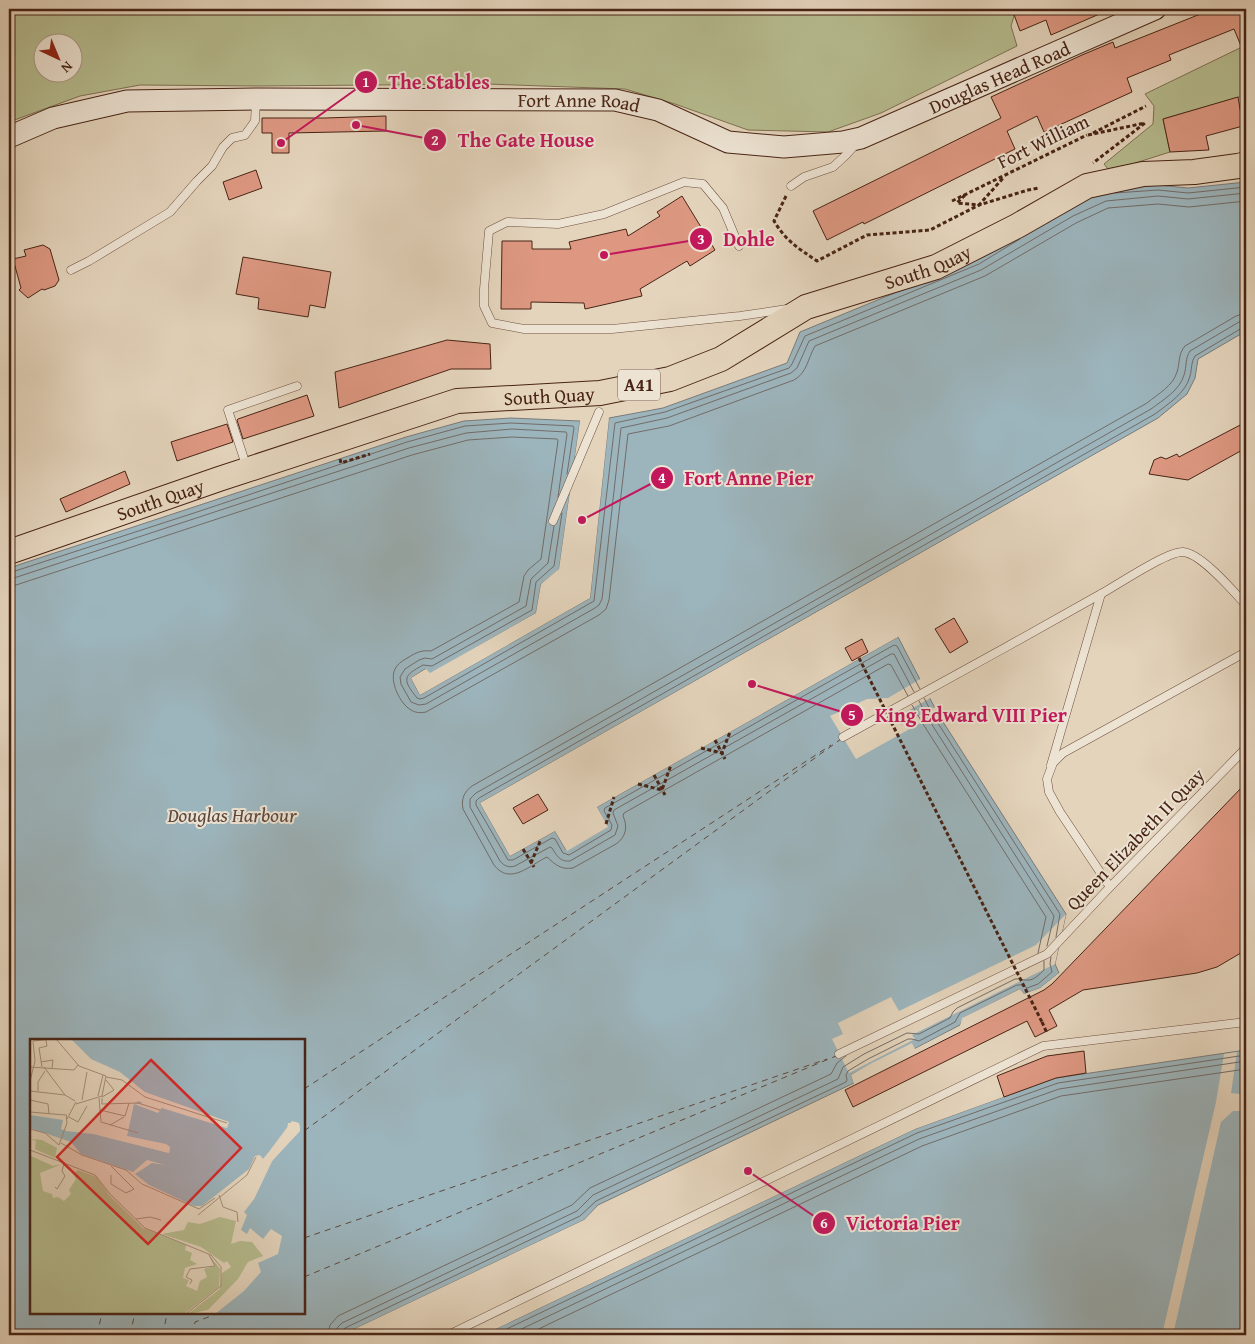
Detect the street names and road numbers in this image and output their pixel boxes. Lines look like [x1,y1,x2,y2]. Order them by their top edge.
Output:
street label: Douglas Head Road [924,34,1075,121]
street label: Fort Anne Road [518,86,644,120]
street label: Fort William [992,107,1094,175]
street label: South Quay [881,237,976,296]
road number: A41 [618,370,660,400]
street label: South Quay [503,379,596,412]
street label: South Quay [112,471,208,528]
street label: Queen Elizabeth II Quay [1059,761,1211,917]

